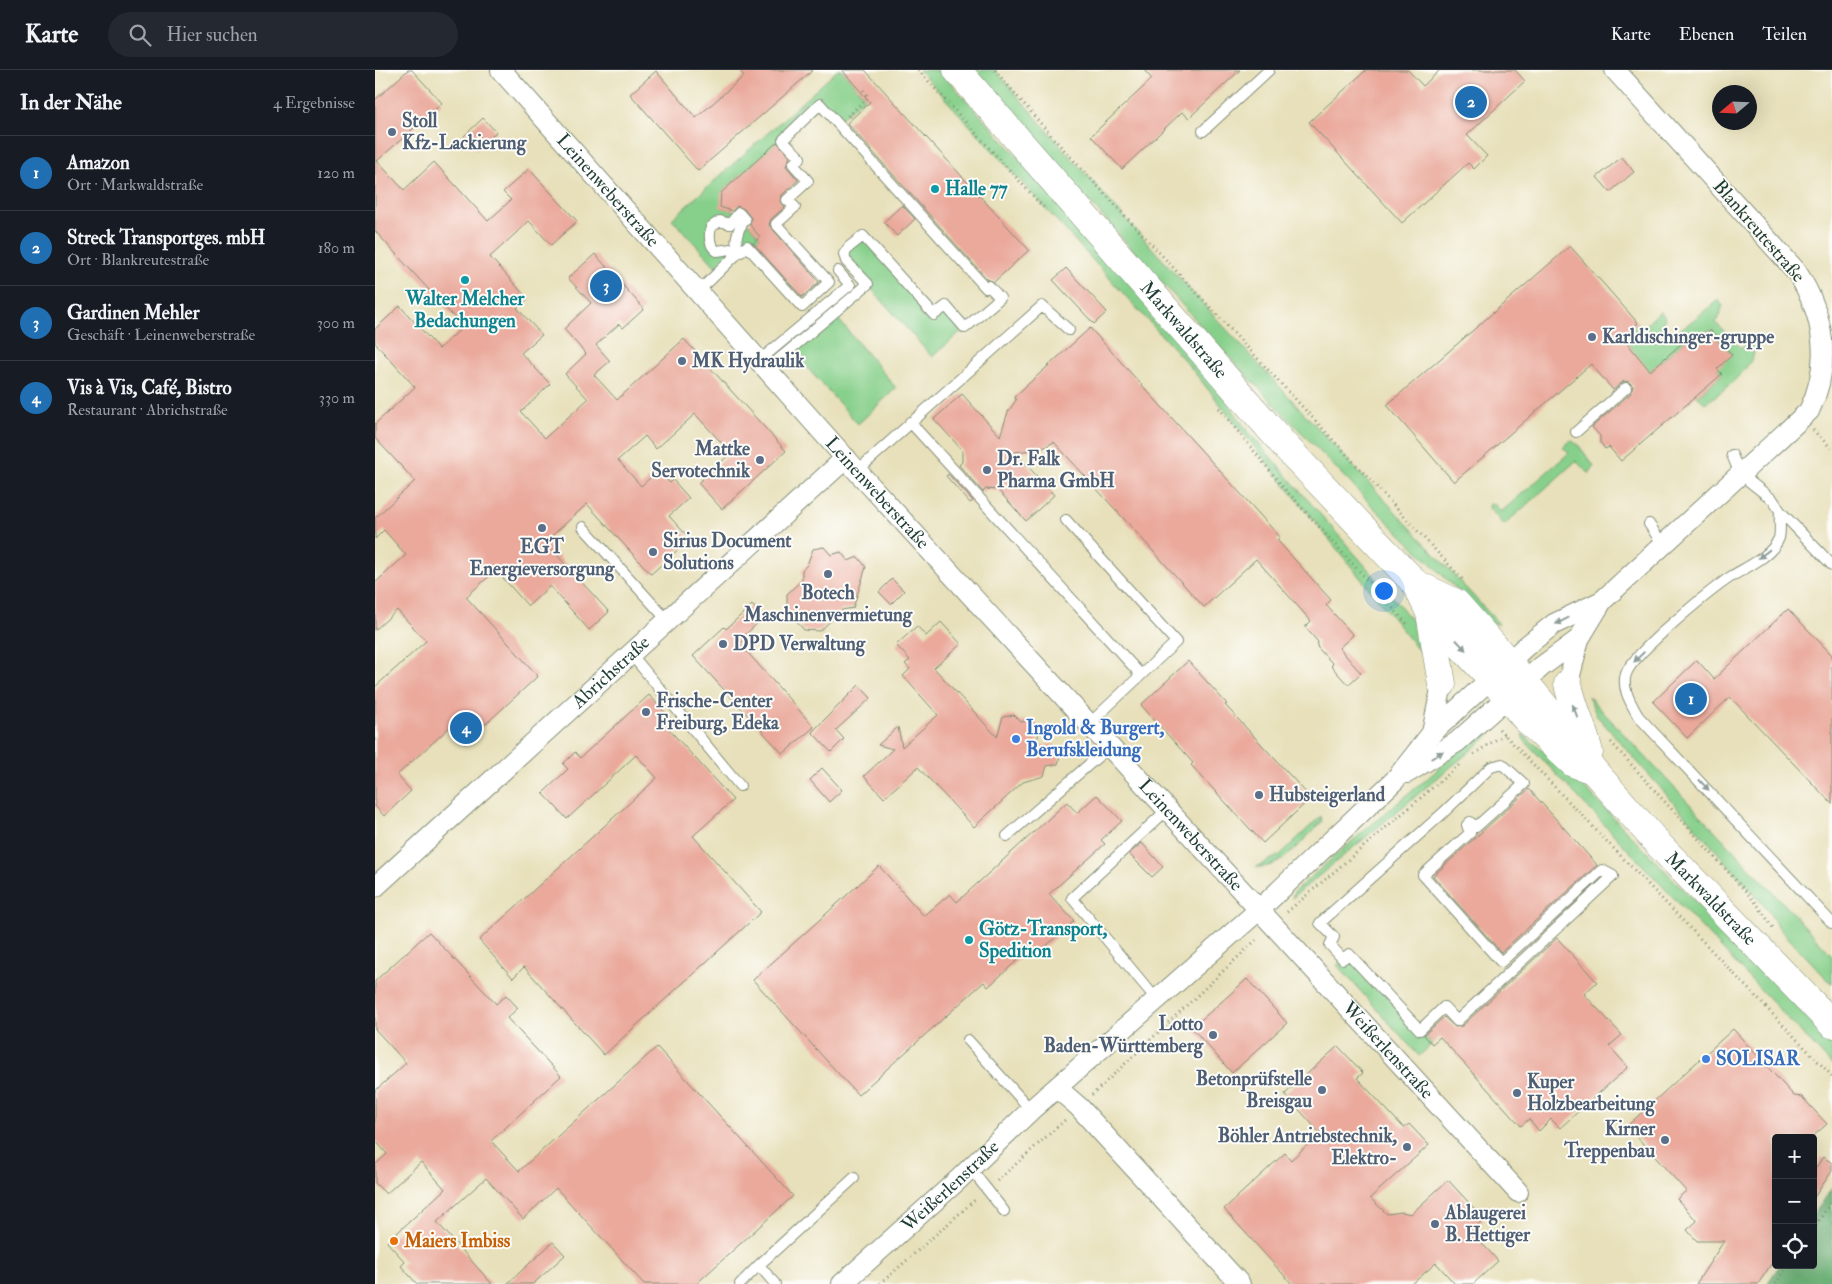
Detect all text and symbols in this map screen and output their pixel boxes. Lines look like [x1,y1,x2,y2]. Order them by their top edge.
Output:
search box [108,12,458,57]
text: Karte [25,19,78,50]
icon: search [126,21,154,49]
text: Hier suchen [166,23,258,47]
text: Karte [1611,23,1651,46]
text: Ebenen [1679,23,1734,46]
text: Teilen [1762,23,1807,46]
pin: 2 [1455,83,1487,121]
north arrow [1712,85,1757,130]
text: In der Nähe [20,89,122,116]
text: 4 Ergebnisse [273,93,355,113]
place label: Stoll Kfz-Lackierung [402,109,527,156]
marker: Stoll Kfz-Lackierung [386,126,398,138]
street label: Leinenweberstraße [551,129,665,252]
text: Amazon [67,151,130,175]
text: 1 [33,163,39,183]
text: 120 m [317,163,355,183]
text: Ort · Markwaldstraße [67,175,203,195]
street label: Blankreutestraße [1708,175,1810,287]
place label: Halle 77 [945,177,1008,201]
marker: Halle 77 [929,183,941,195]
text: Streck Transportges. mbH [67,226,265,250]
text: 2 [32,238,40,258]
text: 180 m [318,238,355,258]
text: Ort · Blankreutestraße [67,250,209,270]
pin: 3 [590,267,622,305]
marker: Walter Melcher Bedachungen [459,274,471,286]
street label: Markwaldstraße [1135,276,1233,384]
place label: Walter Melcher Bedachungen [405,287,525,334]
text: Gardinen Mehler [67,301,199,325]
text: 3 [33,313,39,333]
text: 300 m [317,313,355,333]
text: Geschäft · Leinenweberstraße [67,325,255,345]
place label: Karldischinger-gruppe [1602,325,1774,350]
marker: Karldischinger-gruppe [1586,331,1598,343]
place label: MK Hydraulik [691,349,805,374]
marker: MK Hydraulik [676,355,688,367]
text: Vis à Vis, Café, Bistro [67,376,232,400]
text: 4 [32,388,40,408]
text: 330 m [319,388,355,408]
text: Restaurant · Abrichstraße [67,400,228,420]
street label: Leinenweberstraße [820,432,935,554]
place label: Mattke Servotechnik [651,437,751,483]
place label: Dr. Falk Pharma GmbH [997,447,1115,493]
marker: Mattke Servotechnik [754,454,766,466]
marker: Dr. Falk Pharma GmbH [981,464,993,476]
marker: EGT Energieversorgung [536,522,548,534]
place label: Sirius Document Solutions [663,529,792,575]
place label: EGT Energieversorgung [470,535,615,582]
marker: Sirius Document Solutions [647,546,659,558]
one-way arrow [1758,549,1771,560]
marker: Botech Maschinenvermietung [822,568,834,580]
your location [1371,578,1397,604]
place label: Botech Maschinenvermietung [743,581,913,628]
one-way arrow [1554,617,1569,625]
street label: Abrichstraße [566,631,655,714]
place label: DPD Verwaltung [733,632,866,657]
marker: DPD Verwaltung [717,638,729,650]
one-way arrow [1455,639,1467,651]
one-way arrow [1633,650,1645,662]
pin: 1 [1675,680,1707,718]
place label: Frische-Center Freiburg, Edeka [656,689,780,736]
one-way arrow [1571,703,1578,718]
marker: Frische-Center Freiburg, Edeka [640,706,652,718]
pin: 4 [450,709,482,747]
place label: Ingold & Burgert, Berufskleidung [1026,716,1165,763]
marker: Ingold & Burgert, Berufskleidung [1010,733,1022,745]
one-way arrow [1430,750,1443,759]
street label: Leinenweberstraße [1133,774,1248,896]
one-way arrow [1698,779,1710,791]
place label: Hubsteigerland [1269,783,1386,808]
marker: Hubsteigerland [1253,789,1265,801]
street label: Markwaldstraße [1660,847,1762,951]
place label: Götz-Transport, Spedition [979,917,1108,964]
marker: Götz-Transport, Spedition [963,934,975,946]
street label: Weißerlenstraße [1337,996,1439,1104]
place label: Lotto Baden-Württemberg [1044,1012,1204,1059]
marker: Lotto Baden-Württemberg [1207,1029,1219,1041]
place label: SOLISAR [1716,1047,1801,1071]
marker: SOLISAR [1700,1053,1712,1065]
place label: Betonprüfstelle Breisgau [1196,1067,1312,1114]
place label: Kuper Holzbearbeitung [1527,1070,1656,1117]
marker: Betonprüfstelle Breisgau [1316,1084,1328,1096]
marker: Kuper Holzbearbeitung [1511,1087,1523,1099]
place label: Kirner Treppenbau [1563,1117,1656,1164]
place label: Böhler Antriebstechnik, Elektro- [1218,1124,1397,1170]
marker: Kirner Treppenbau [1659,1134,1671,1146]
map controls [1772,1134,1817,1269]
button: + [1772,1134,1817,1179]
street label: Weißerlenstraße [896,1135,1004,1238]
marker: Böhler Antriebstechnik, Elektro- [1401,1141,1413,1153]
button: − [1772,1179,1817,1224]
place label: Ablaugerei B. Hettiger [1444,1201,1531,1248]
marker: Ablaugerei B. Hettiger [1429,1218,1441,1230]
button: locate [1772,1224,1817,1269]
place label: Maiers Imbiss [403,1229,511,1253]
marker: Maiers Imbiss [388,1235,400,1247]

